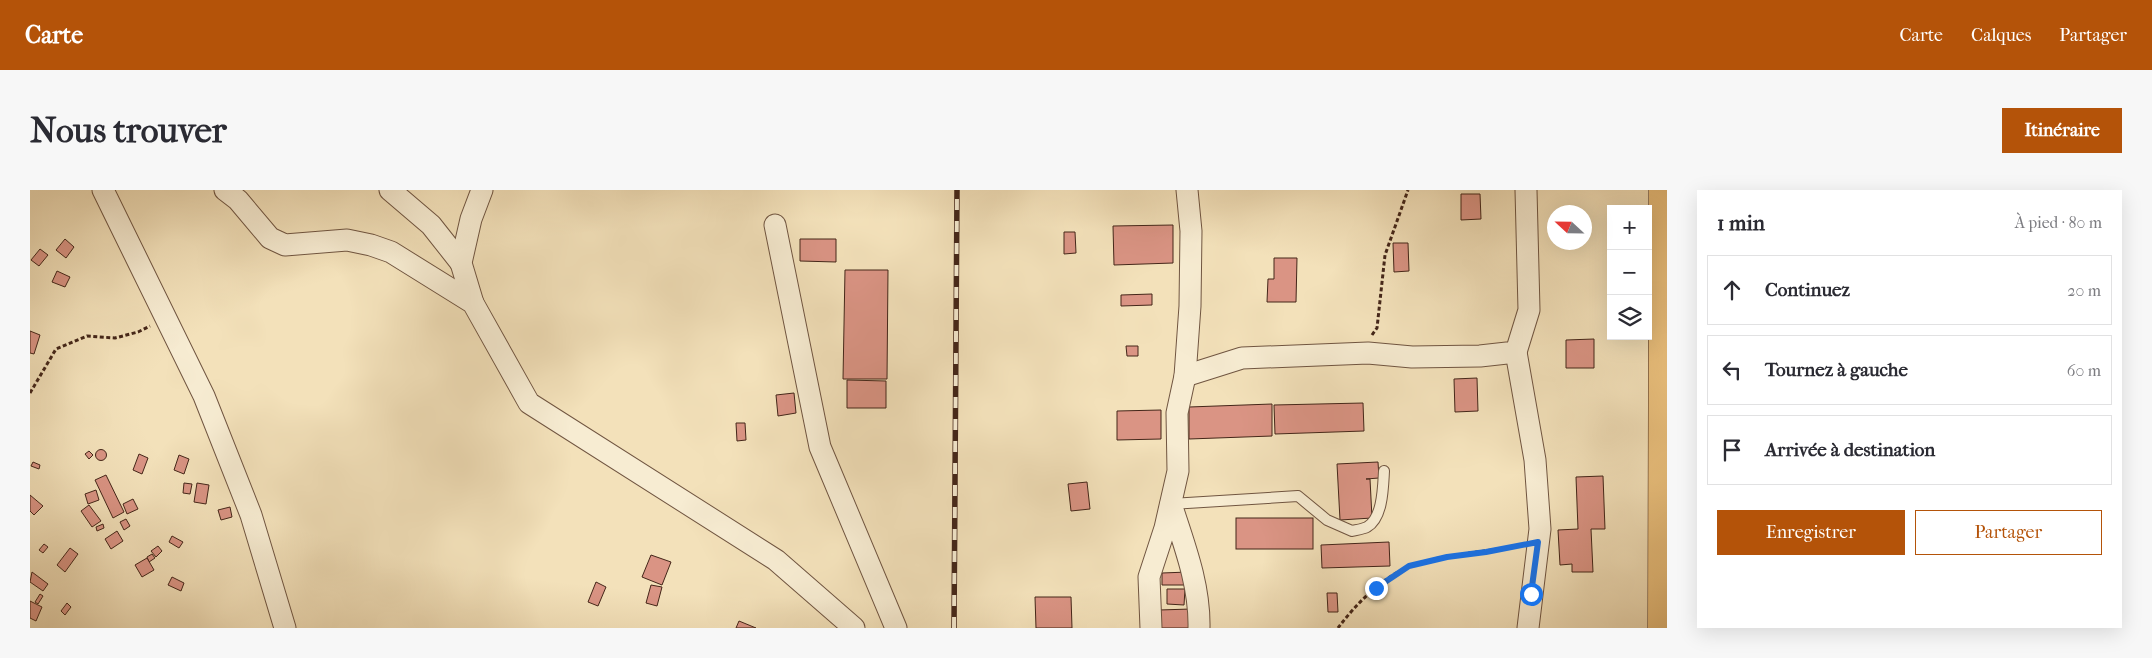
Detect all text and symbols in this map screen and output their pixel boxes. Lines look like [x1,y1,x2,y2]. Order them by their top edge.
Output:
text: Carte [25,21,83,49]
text: Carte [1900,25,1943,46]
text: Calques [1971,25,2031,46]
text: Partager [2059,25,2127,46]
button: Itinéraire [2002,108,2122,153]
text: Nous trouver [30,110,227,151]
north arrow [1547,205,1592,250]
map controls [1607,205,1652,340]
button: + [1607,205,1652,250]
text: 1 min [1717,211,1765,235]
text: À pied · 80 m [2015,213,2102,232]
button: − [1607,250,1652,295]
icon: ahead [1718,276,1746,304]
text: Continuez [1765,279,1850,301]
text: 20 m [2067,281,2101,300]
button: layers [1607,295,1652,340]
icon: left [1718,356,1746,384]
text: Tournez à gauche [1765,359,1908,381]
text: 60 m [2067,361,2101,380]
icon: arrive [1718,436,1746,464]
text: Arrivée à destination [1765,439,1935,461]
button: Enregistrer [1717,510,1905,555]
button: Partager [1915,510,2102,555]
route end [1365,577,1388,600]
route start [1520,583,1543,606]

